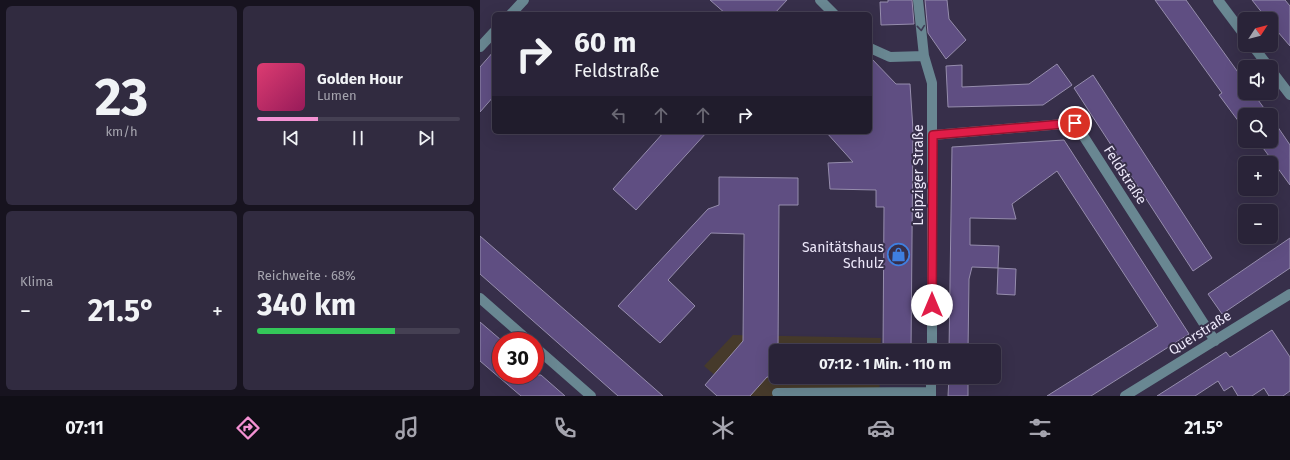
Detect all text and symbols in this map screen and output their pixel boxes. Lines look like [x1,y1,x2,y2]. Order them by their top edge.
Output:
north arrow [1238,12,1278,52]
map controls [1238,12,1278,244]
one-way arrow [917,25,926,31]
text: 60 m [574,26,636,59]
icon: right [508,28,560,80]
text: Feldstraße [574,60,659,82]
button: sound [1238,60,1278,100]
text: 23 [95,66,148,129]
text: Golden Hour [317,70,403,88]
text: Lumen [317,88,357,103]
icon: left [608,104,630,126]
icon: ahead [650,104,672,126]
icon: ahead [692,104,714,126]
icon: right [734,104,756,126]
pin [1058,106,1092,140]
button: search [1238,108,1278,148]
icon: arrive [1064,112,1086,134]
text: km/h [105,124,138,139]
street label: Leipziger Straße [910,124,927,226]
icon: previous [280,127,302,149]
icon: pause [347,127,369,149]
icon: next [415,127,437,149]
street label: Feldstraße [1100,142,1150,208]
button: + [1238,156,1278,196]
button: − [1238,204,1278,244]
place label: Sanitätshaus Schulz [802,239,884,272]
shop icon: Sanitätshaus Schulz [886,242,912,268]
text: Reichweite · 68% [257,268,356,283]
text: Klima [20,274,53,289]
position arrow [911,284,953,326]
text: 340 km [257,287,356,323]
text: 21.5° [88,293,155,329]
text: − [20,298,31,325]
text: + [212,298,223,325]
street label: Querstraße [1166,307,1234,359]
speed limit sign: 30 [492,332,544,384]
text: 07:12 · 1 Min. · 110 m [819,355,951,373]
icon: directions [234,414,262,442]
icon: music [393,414,421,442]
icon: phone [551,414,579,442]
icon: climate [709,414,737,442]
icon: car [867,414,895,442]
icon: filters [1026,414,1054,442]
text: 07:11 [65,417,104,439]
text: 21.5° [1184,417,1225,439]

